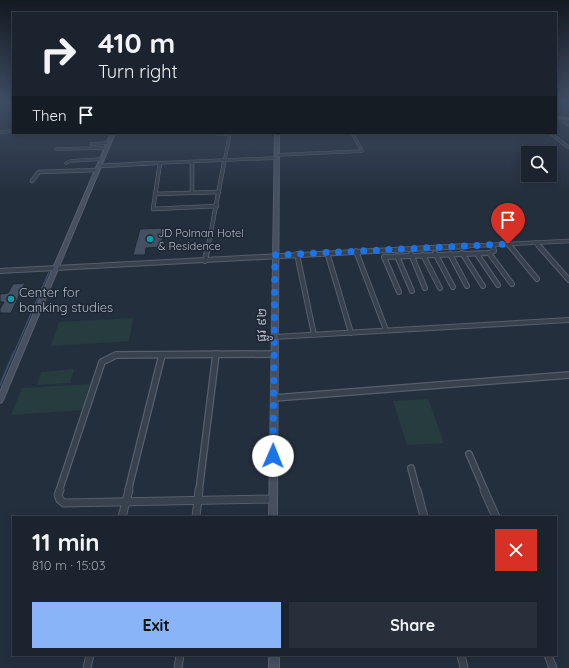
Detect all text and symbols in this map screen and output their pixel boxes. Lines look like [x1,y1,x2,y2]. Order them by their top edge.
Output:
text: 410 m [98,25,175,60]
icon: right [32,28,84,80]
text: Turn right [98,60,178,83]
icon: arrive [75,104,97,126]
text: Then [32,106,67,125]
map controls [521,146,557,182]
button: search [521,146,557,182]
pin [491,203,525,244]
icon: arrive [497,209,519,231]
place label: JD Polman Hotel & Residence [158,226,244,253]
marker: JD Polman Hotel & Residence [145,234,155,244]
place label: Center for banking studies [19,284,113,315]
marker: Center for banking studies [6,294,16,304]
street label: ផ្លូវ ៩២ [253,308,273,342]
position arrow [252,435,294,477]
text: 11 min [32,527,100,557]
button: close [495,529,537,571]
text: 810 m · 15:03 [32,557,105,573]
button: Exit [32,602,281,648]
button: Share [289,602,537,648]

